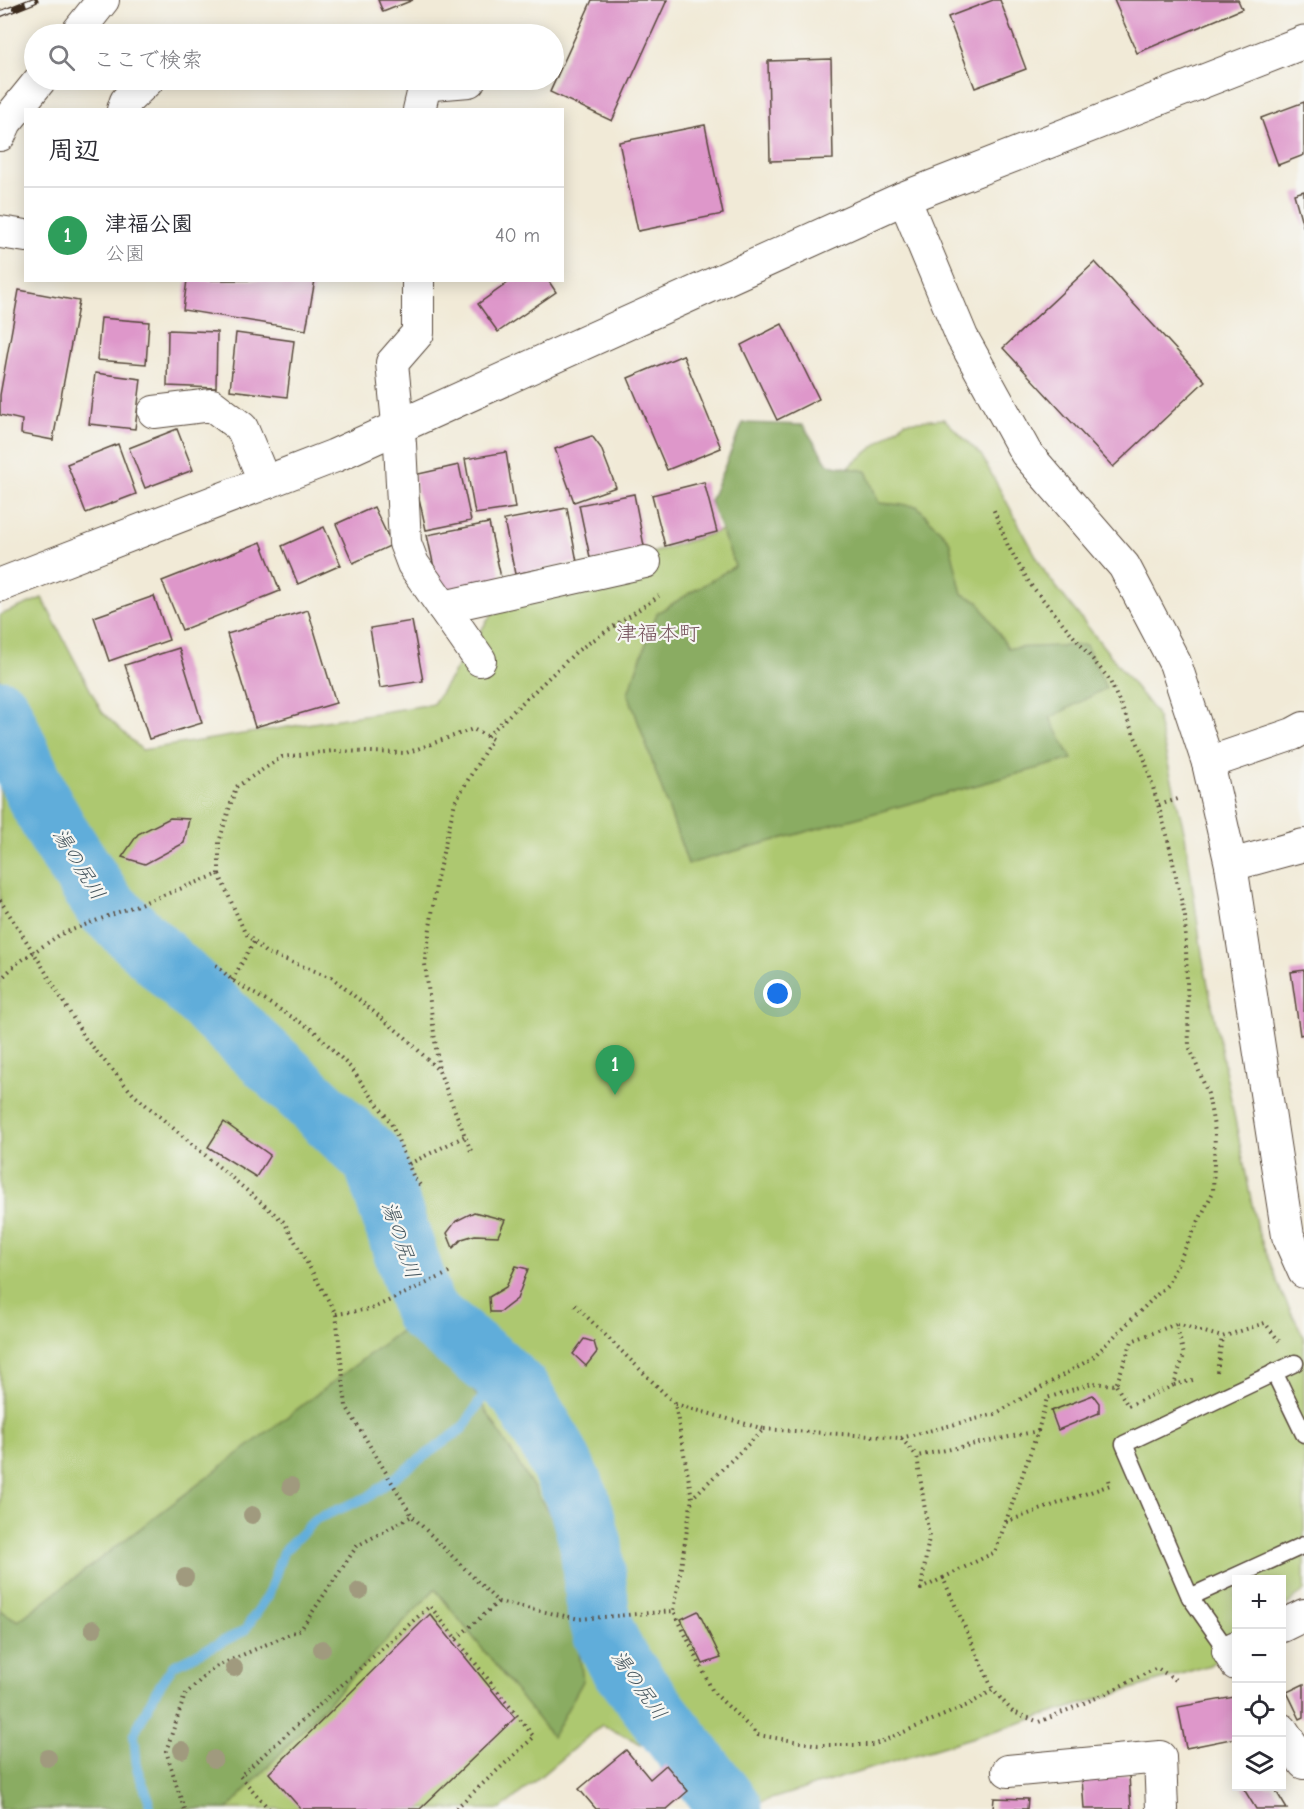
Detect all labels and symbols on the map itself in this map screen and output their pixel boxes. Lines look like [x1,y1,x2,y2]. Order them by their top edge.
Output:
district label: 津福本町 [616,621,700,645]
water label: 湯の尻川 [48,824,110,904]
your location [763,979,792,1008]
pin: 1 [596,1046,634,1095]
water label: 湯の尻川 [377,1198,425,1282]
water label: 湯の尻川 [607,1646,671,1724]

